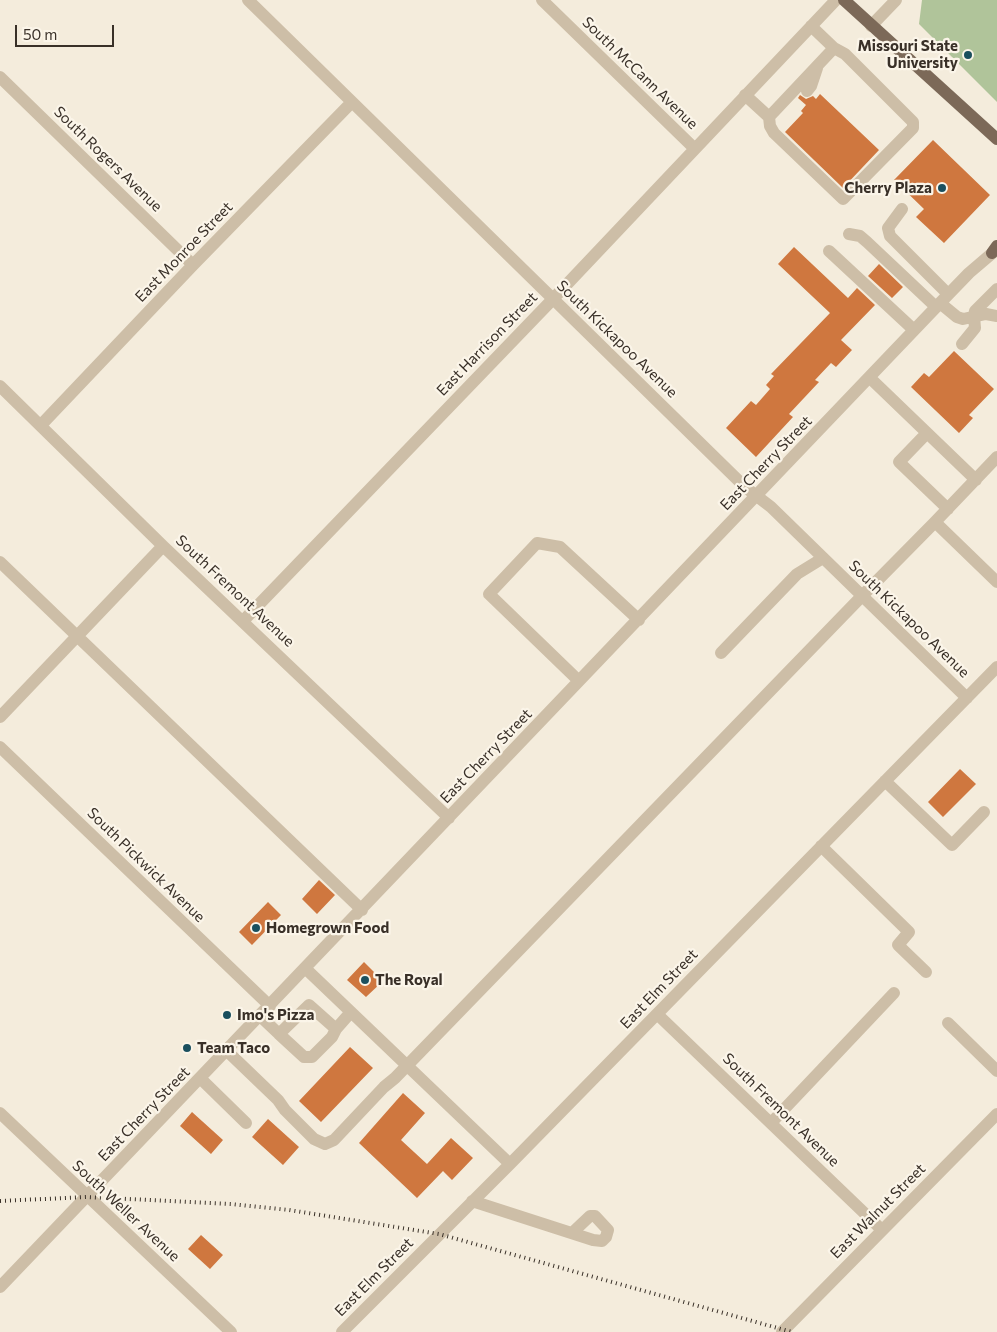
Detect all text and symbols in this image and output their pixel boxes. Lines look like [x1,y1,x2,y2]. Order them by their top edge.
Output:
street label: South McCann Avenue [578,13,702,133]
scale bar [18,15,116,47]
text: 50 m [23,25,57,43]
place label: Missouri State University [857,37,958,72]
marker: Missouri State University [962,49,974,61]
street label: South Rogers Avenue [50,103,166,215]
place label: Cherry Plaza [844,179,932,197]
marker: Cherry Plaza [936,182,948,194]
street label: East Monroe Street [132,198,236,306]
street label: South Kickapoo Avenue [553,277,681,401]
street label: East Harrison Street [433,288,541,400]
street label: East Cherry Street [716,412,816,514]
street label: South Fremont Avenue [172,531,298,651]
street label: South Kickapoo Avenue [845,557,973,681]
street label: East Cherry Street [436,705,536,807]
street label: South Pickwick Avenue [83,804,209,926]
place label: Homegrown Food [266,919,389,937]
marker: Homegrown Food [250,922,262,934]
street label: East Elm Street [617,945,701,1033]
place label: The Royal [375,971,443,989]
marker: The Royal [359,974,371,986]
place label: Imo's Pizza [237,1006,314,1024]
marker: Imo's Pizza [221,1009,233,1021]
place label: Team Taco [197,1039,270,1057]
marker: Team Taco [181,1042,193,1054]
street label: South Fremont Avenue [719,1050,843,1170]
street label: East Cherry Street [94,1063,194,1165]
street label: South Weller Avenue [69,1157,183,1265]
street label: East Walnut Street [827,1160,929,1262]
street label: East Elm Street [331,1234,417,1320]

